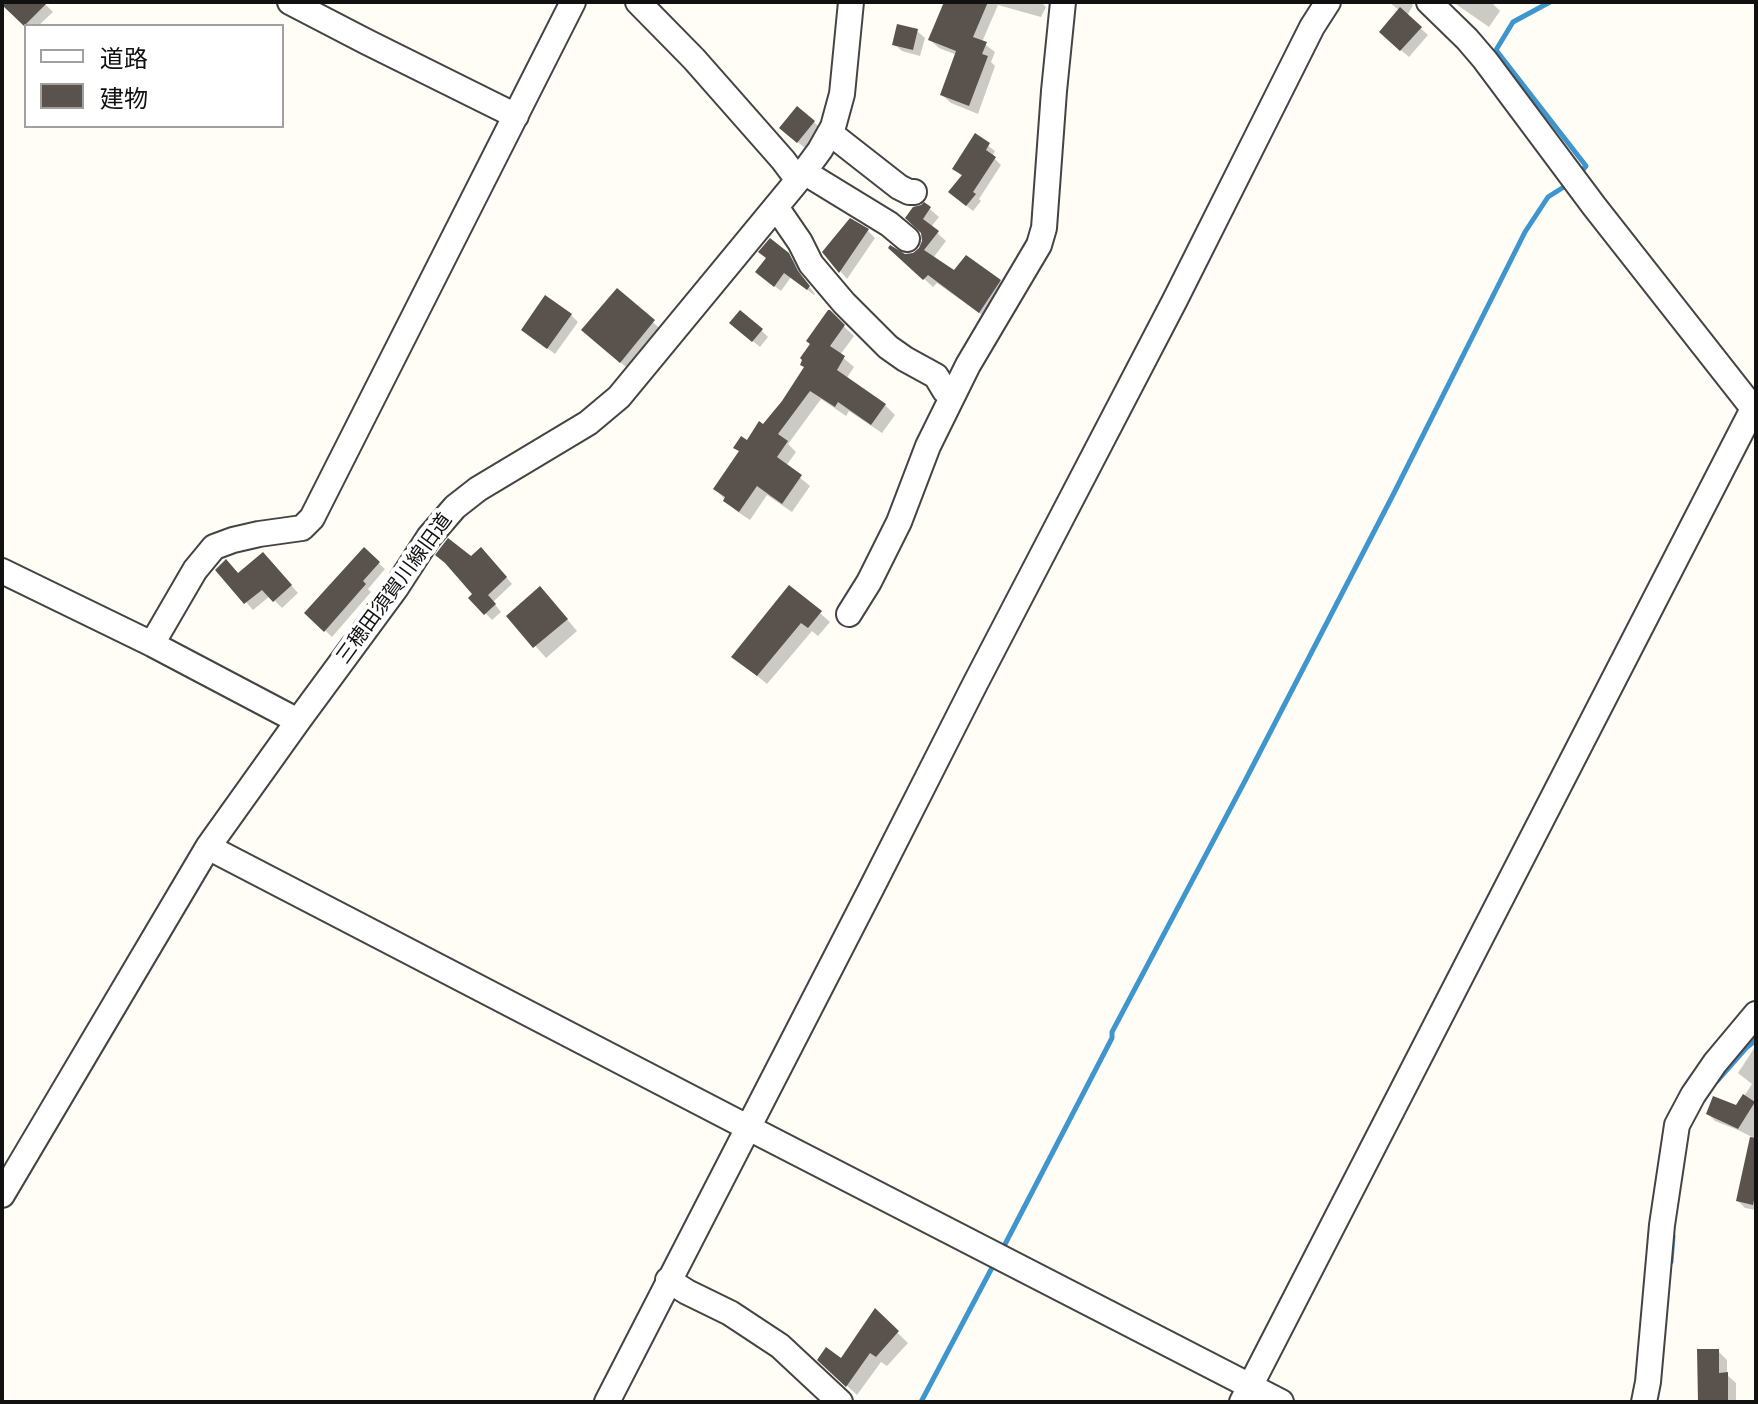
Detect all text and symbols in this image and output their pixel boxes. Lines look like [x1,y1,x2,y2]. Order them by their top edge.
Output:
legend [24,24,284,128]
text: 道路 [100,46,148,72]
text: 建物 [100,86,148,112]
street label: 三穂田須賀川線旧道 [332,509,458,669]

